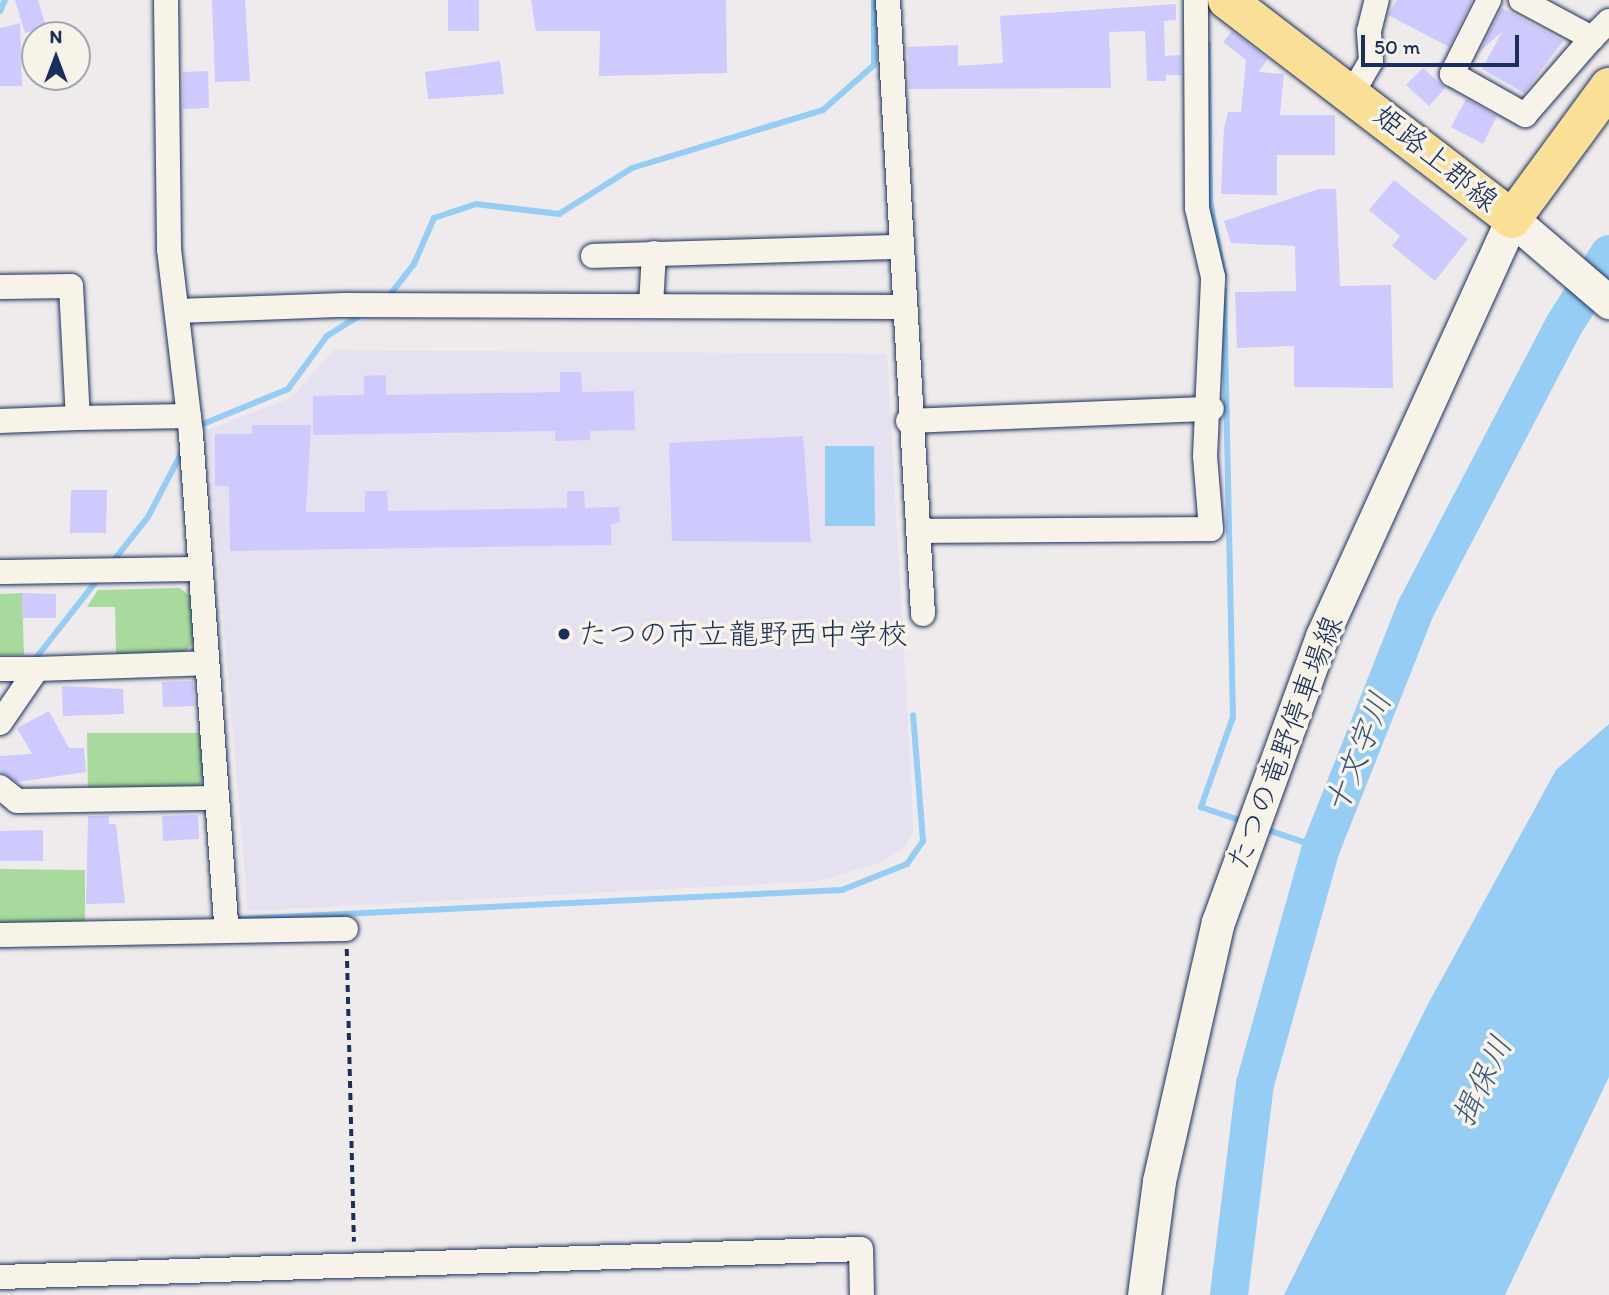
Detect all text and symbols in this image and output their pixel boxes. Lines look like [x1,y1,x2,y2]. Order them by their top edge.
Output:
north arrow [21,21,91,91]
scale bar [1364,21,1522,65]
text: N [50,25,62,48]
text: 50 m [1374,34,1420,59]
street label: 姫路上郡線 [1366,97,1506,219]
street label: たつの竜野停車場線 [1220,611,1350,875]
place label: たつの市立龍野西中学校 [578,616,908,652]
marker: たつの市立龍野西中学校 [556,626,572,642]
water label: 十文字川 [1316,686,1400,820]
water label: 揖保川 [1444,1029,1520,1133]

